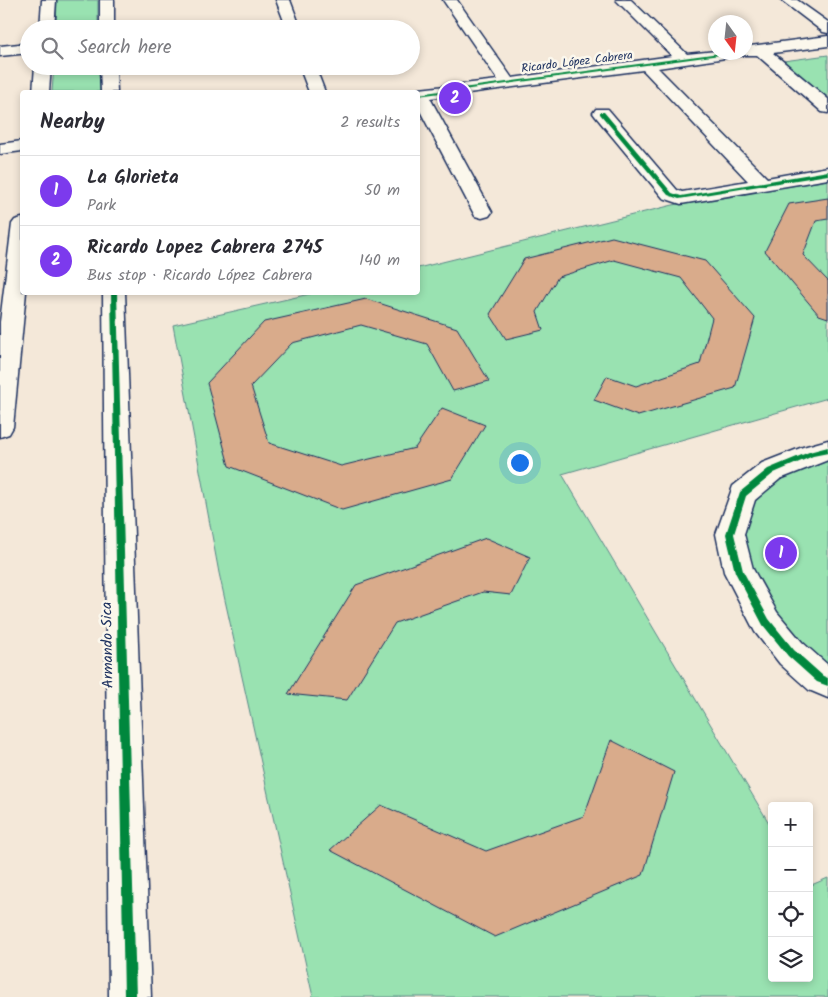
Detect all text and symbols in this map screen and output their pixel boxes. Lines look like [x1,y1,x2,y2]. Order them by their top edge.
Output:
north arrow [708,15,753,60]
search box [20,20,420,75]
text: Search here [78,33,172,63]
icon: search [38,34,66,62]
street label: Ricardo López Cabrera [520,46,634,78]
pin: 2 [439,79,471,117]
text: Nearby [40,106,105,139]
text: 2 results [340,110,400,135]
text: La Glorieta [87,163,179,193]
text: 1 [54,178,58,203]
text: 50 m [364,178,400,203]
text: Park [87,193,116,218]
text: Ricardo Lopez Cabrera 2745 [87,233,323,263]
text: 2 [51,248,61,273]
text: 140 m [359,248,400,273]
text: Bus stop · Ricardo López Cabrera [87,263,312,288]
your location [507,450,533,476]
pin: 1 [765,534,797,572]
street label: Armando Sica [95,601,121,689]
map controls [768,802,813,982]
button: + [768,802,813,847]
button: − [768,847,813,892]
button: locate [768,892,813,937]
button: layers [768,937,813,982]

